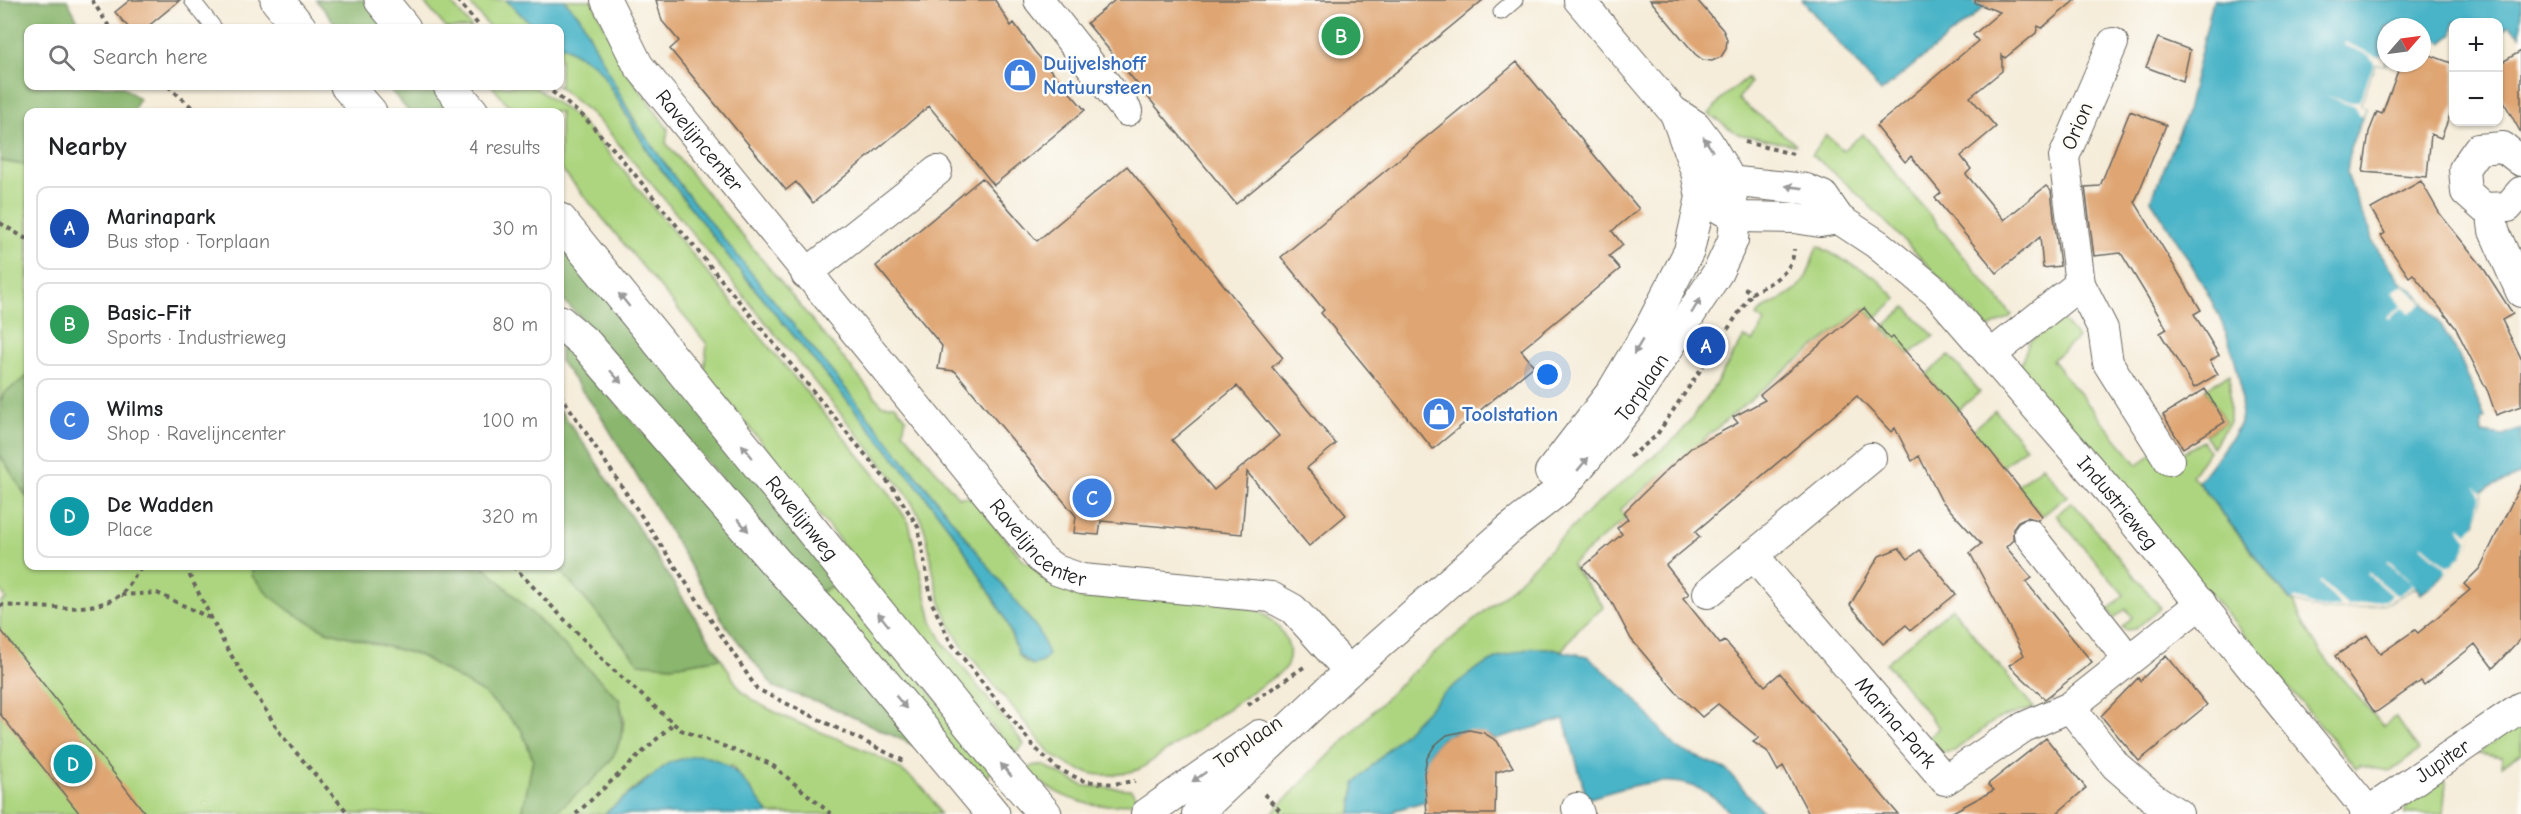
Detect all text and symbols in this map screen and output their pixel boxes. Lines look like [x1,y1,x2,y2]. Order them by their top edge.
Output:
pin: B [1322,14,1360,58]
north arrow [2377,18,2431,72]
map controls [2449,18,2503,126]
button: + [2449,18,2503,72]
search box [24,24,564,90]
icon: search [45,41,78,74]
text: Search here [93,44,208,70]
place label: Duijvelshoff Natuursteen [1043,51,1152,99]
shop icon: Duijvelshoff Natuursteen [1002,57,1038,93]
button: − [2449,72,2503,126]
street label: Ravelijncenter [651,85,749,197]
street label: Orion [2056,99,2098,153]
text: Nearby [48,132,127,162]
one-way arrow [1703,135,1714,152]
text: 4 results [469,136,540,159]
one-way arrow [1784,183,1803,192]
text: Marinapark [107,204,215,230]
text: A [64,217,75,240]
text: 30 m [492,217,538,240]
text: Bus stop · Torplaan [107,230,270,253]
one-way arrow [618,292,631,308]
one-way arrow [1691,298,1702,314]
text: Basic-Fit [107,300,191,326]
text: B [63,313,76,336]
text: 80 m [492,313,538,336]
pin: A [1686,324,1726,368]
text: Sports · Industrieweg [107,326,287,349]
one-way arrow [1633,339,1644,355]
street label: Torplaan [1610,349,1673,427]
your location [1533,360,1562,389]
one-way arrow [609,369,622,384]
text: Wilms [107,396,163,422]
shop icon: Toolstation [1421,396,1457,432]
place label: Toolstation [1462,402,1558,426]
text: C [63,409,76,432]
text: 100 m [483,409,538,432]
text: Shop · Ravelijncenter [107,422,285,445]
one-way arrow [741,443,754,459]
street label: Industrieweg [2072,451,2163,554]
one-way arrow [1576,456,1589,472]
street label: Ravelijnweg [761,471,843,565]
pin: C [1072,476,1112,520]
text: De Wadden [107,492,214,518]
street label: Ravelijncenter [985,494,1088,591]
text: D [63,505,76,528]
text: 320 m [482,505,538,528]
one-way arrow [736,517,749,532]
text: Place [107,518,153,541]
one-way arrow [877,611,890,627]
street label: Marina-Park [1850,672,1942,773]
one-way arrow [894,694,907,710]
street label: Torplaan [1209,710,1287,774]
street label: Jupiter [2411,733,2475,788]
pin: D [54,742,92,786]
one-way arrow [1000,762,1013,778]
one-way arrow [1191,771,1207,783]

